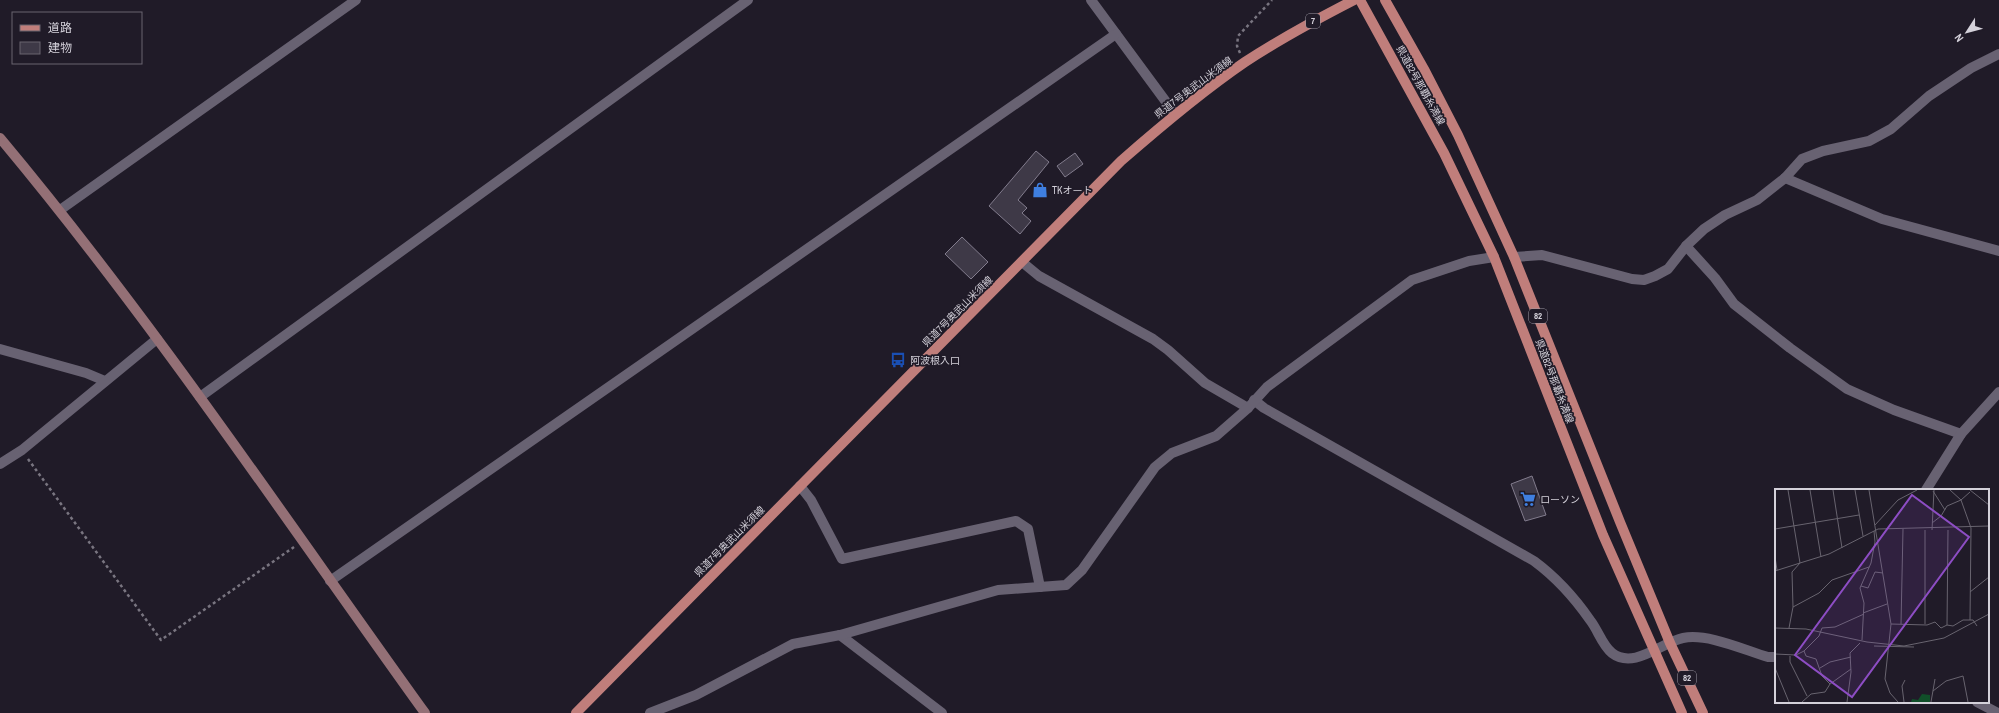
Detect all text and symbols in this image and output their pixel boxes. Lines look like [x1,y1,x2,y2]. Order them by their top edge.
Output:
legend [12,12,142,64]
north arrow [1947,12,1987,52]
road number: 7 [1306,14,1320,28]
text: 道路 [48,20,72,36]
text: N [1951,31,1966,45]
text: 建物 [48,40,72,56]
street label: 県道82号那覇糸満線 [1393,43,1448,127]
street label: 県道7号奥武山米須線 [1152,54,1235,121]
shop icon: TKオート [1031,181,1049,199]
place label: TKオート [1052,184,1092,197]
street label: 県道7号奥武山米須線 [919,273,995,349]
road number: 82 [1529,309,1547,323]
street label: 県道82号那覇糸満線 [1532,337,1577,425]
bus stop icon: 阿波根入口 [889,351,907,369]
place label: 阿波根入口 [910,354,960,367]
inset map [1775,489,1989,703]
supermarket icon: ローソン [1519,490,1537,508]
place label: ローソン [1540,493,1580,506]
street label: 県道7号奥武山米須線 [691,503,767,579]
road number: 82 [1678,671,1696,685]

